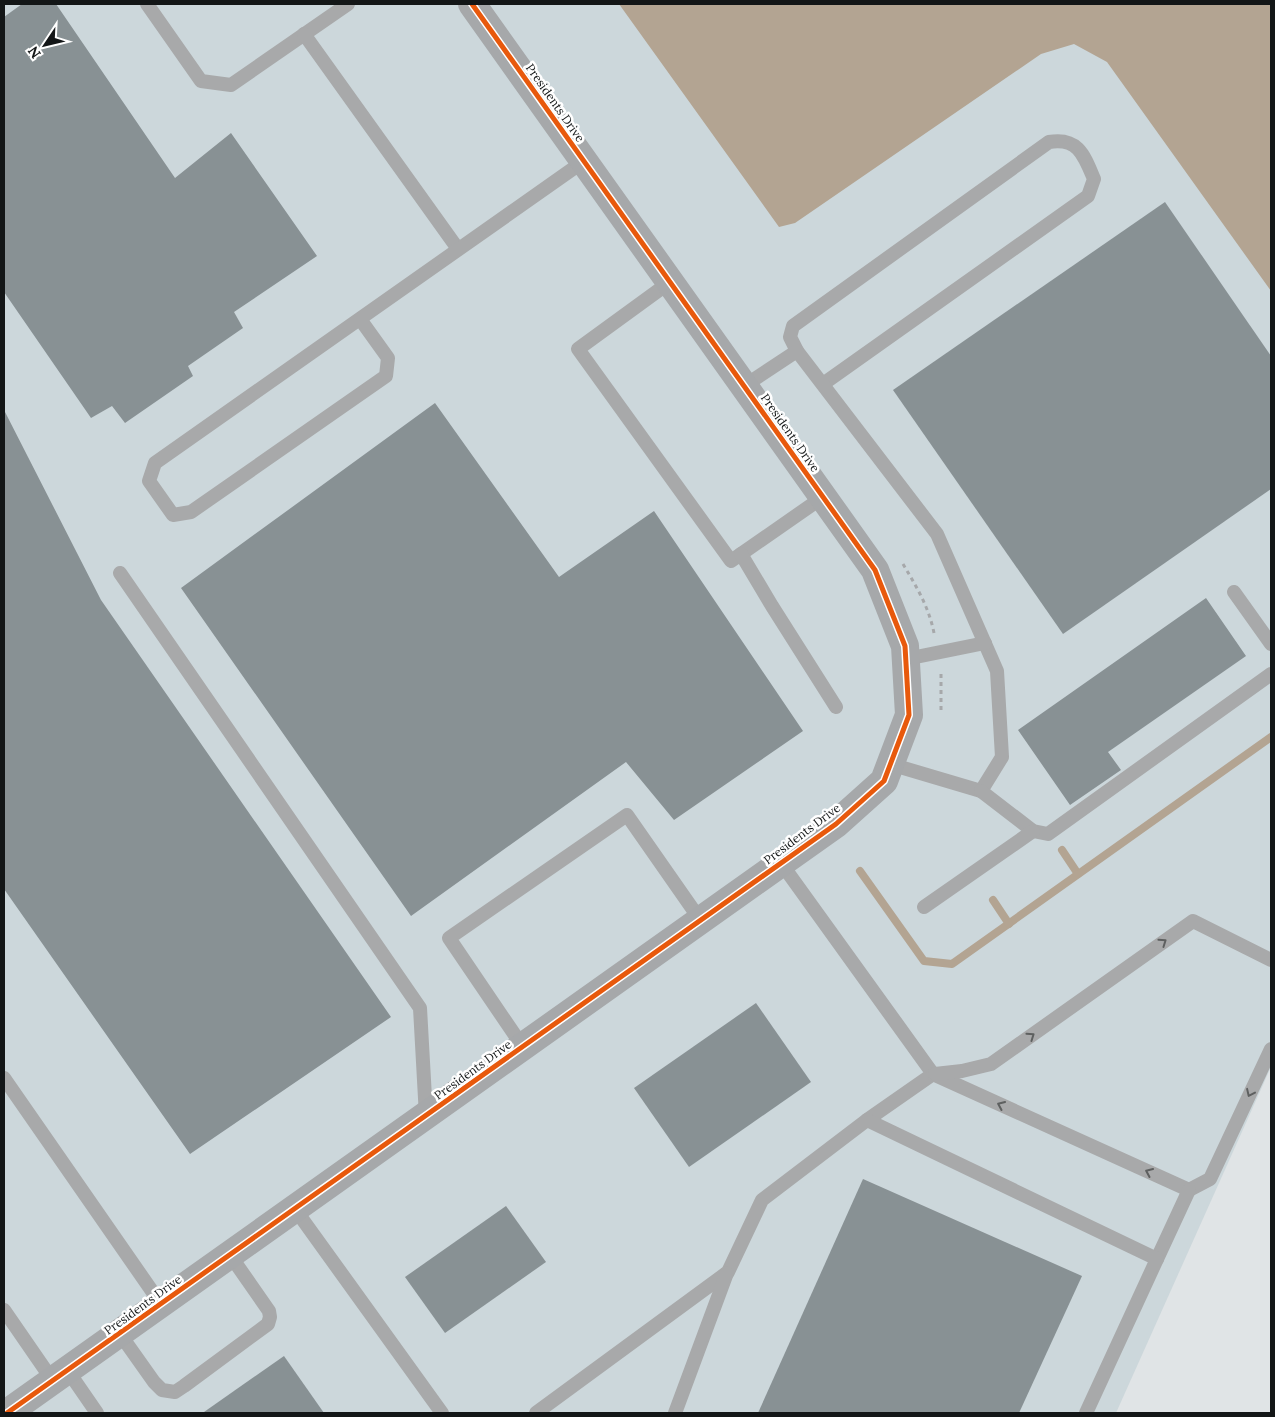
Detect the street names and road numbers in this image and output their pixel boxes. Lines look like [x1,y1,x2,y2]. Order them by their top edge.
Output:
street label: Presidents Drive [523,61,588,145]
street label: Presidents Drive [758,391,823,475]
street label: Presidents Drive [760,800,843,867]
street label: Presidents Drive [431,1036,515,1103]
street label: Presidents Drive [101,1271,185,1338]

